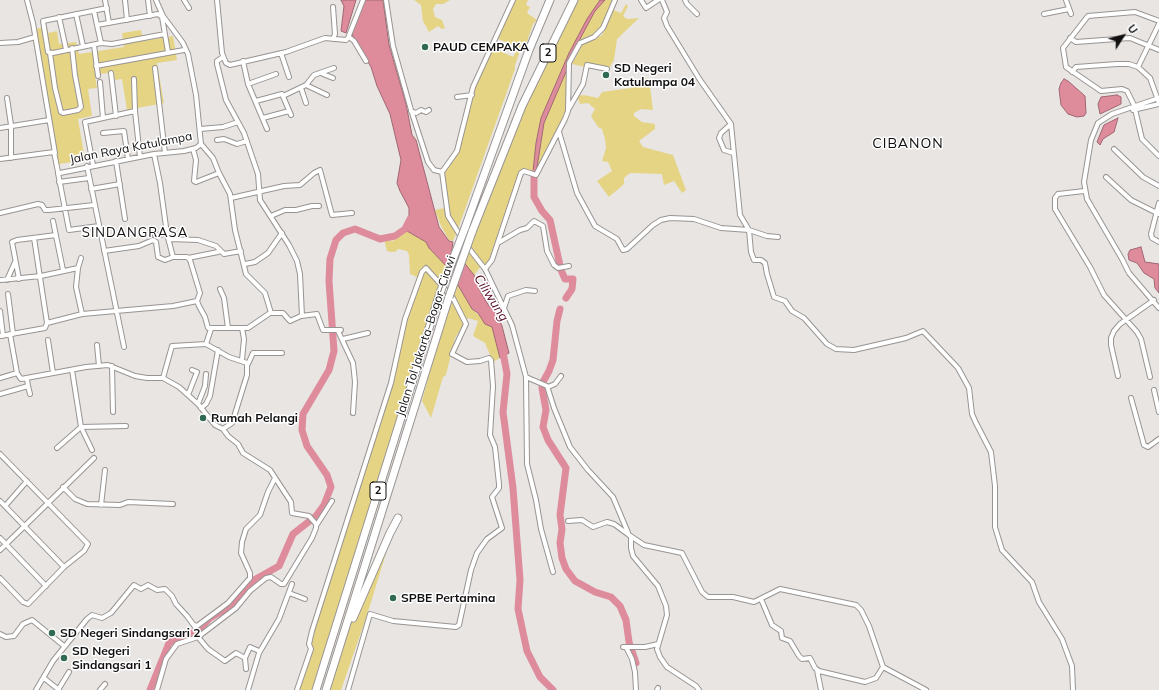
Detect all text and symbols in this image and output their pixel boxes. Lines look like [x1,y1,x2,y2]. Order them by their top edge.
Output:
north arrow [1103,16,1143,56]
text: U [1125,22,1141,36]
place label: PAUD CEMPAKA [433,40,529,54]
marker: PAUD CEMPAKA [420,42,430,52]
road number: 2 [540,44,556,62]
place label: SD Negeri Katulampa 04 [614,61,695,89]
marker: SD Negeri Katulampa 04 [601,70,611,80]
street label: Jalan Raya Katulampa [69,129,193,167]
district label: CIBANON [872,136,944,152]
district label: SINDANGRASA [82,225,188,241]
street label: Jalan Tol Jakarta–Bogor–Ciawi [393,254,459,418]
water label: Ciliwung [470,272,512,324]
place label: Rumah Pelangi [211,411,298,425]
marker: Rumah Pelangi [198,413,208,423]
road number: 2 [370,482,386,500]
place label: SPBE Pertamina [401,591,495,605]
marker: SPBE Pertamina [388,593,398,603]
place label: SD Negeri Sindangsari 2 [60,626,200,640]
marker: SD Negeri Sindangsari 2 [47,628,57,638]
place label: SD Negeri Sindangsari 1 [72,644,151,672]
marker: SD Negeri Sindangsari 1 [59,653,69,663]

